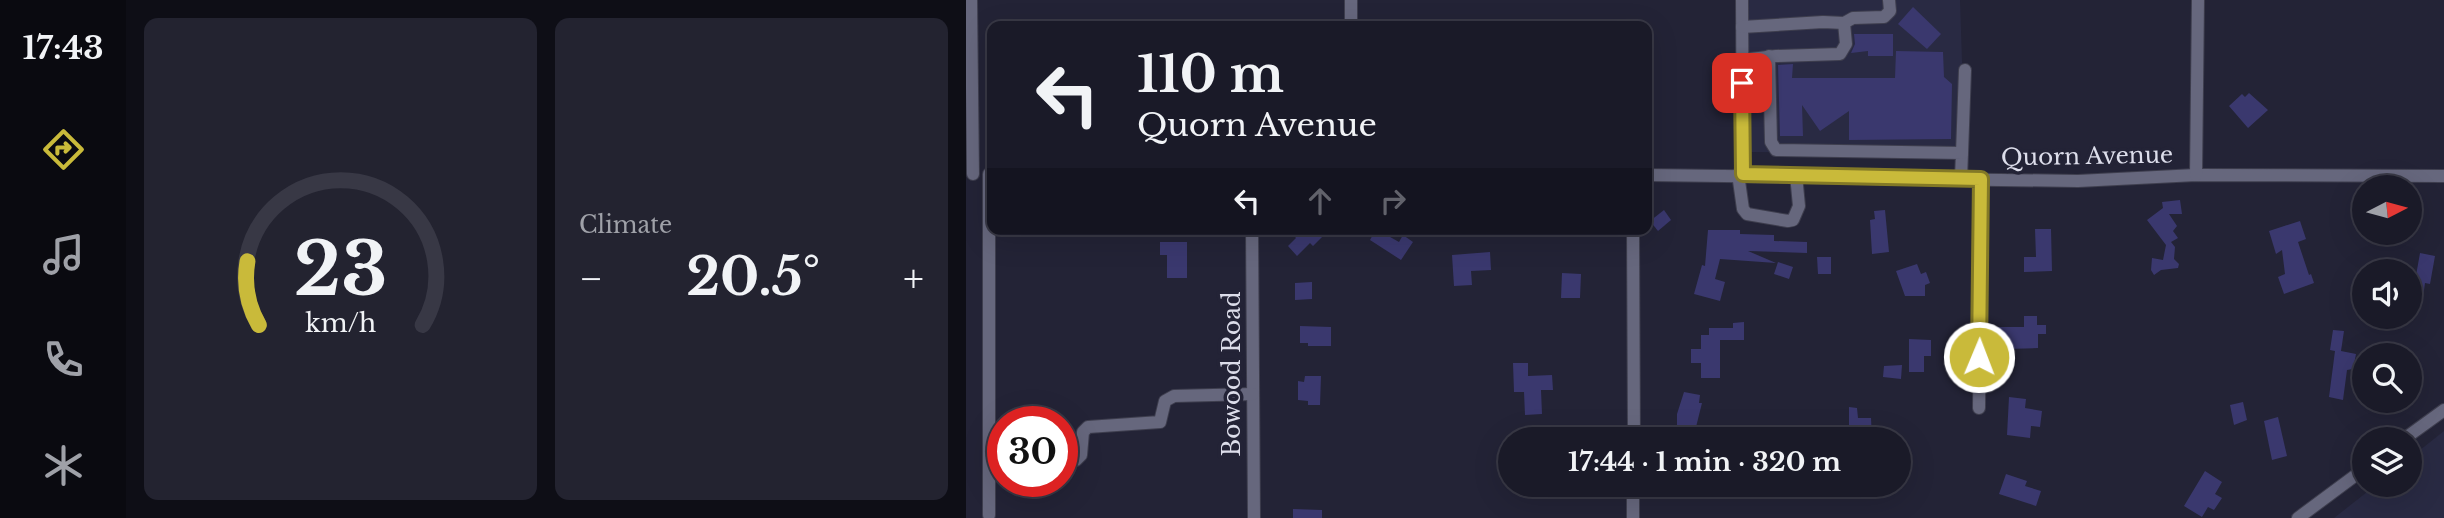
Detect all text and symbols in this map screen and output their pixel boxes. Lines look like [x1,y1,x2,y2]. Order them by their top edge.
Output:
text: 17:43 [22,28,104,68]
text: 110 m [1137,44,1284,105]
icon: left [1022,49,1113,140]
pin [1712,53,1772,113]
icon: arrive [1723,64,1761,102]
text: Quorn Avenue [1137,105,1377,145]
icon: directions [39,125,88,174]
street label: Quorn Avenue [2001,140,2173,172]
north arrow [2352,175,2422,245]
map controls [2352,175,2422,497]
icon: left [1228,182,1266,220]
icon: ahead [1301,182,1339,220]
icon: right [1374,182,1412,220]
text: Climate [579,211,672,239]
text: 23 [294,224,387,315]
icon: music [39,230,88,279]
text: 20.5° [686,245,820,309]
text: − [579,255,603,302]
text: + [903,255,924,302]
button: sound [2352,259,2422,329]
street label: Bowood Road [1218,292,1246,456]
text: km/h [305,308,376,339]
position arrow [1942,320,2016,394]
icon: phone [39,335,88,384]
button: search [2352,343,2422,413]
speed limit sign: 30 [987,406,1078,497]
button: layers [2352,427,2422,497]
icon: climate [39,441,88,490]
text: 17:44 · 1 min · 320 m [1568,446,1841,478]

